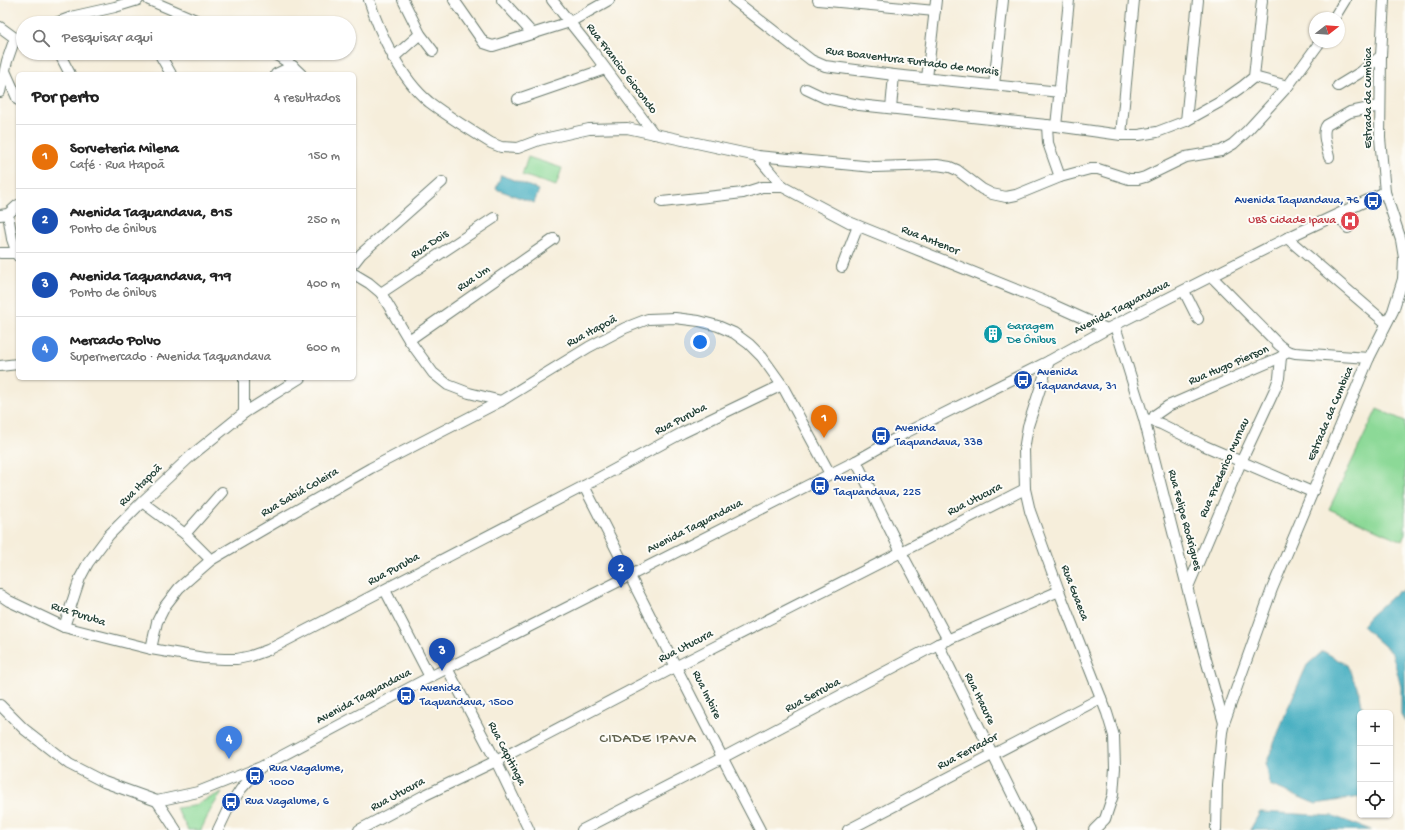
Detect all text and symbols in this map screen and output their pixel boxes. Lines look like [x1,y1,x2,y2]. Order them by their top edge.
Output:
north arrow [1309,12,1345,48]
search box [16,16,356,60]
street label: Rua Francico Giocondo [582,21,660,117]
icon: search [30,27,52,49]
text: Pesquisar aqui [62,29,153,47]
street label: Rua Boaventura Furtado de Morais [825,44,1000,80]
street label: Estrada da Cumbica [1362,47,1376,149]
text: Por perto [32,88,99,108]
text: 4 resultados [274,91,340,106]
text: Sorveteria Milena [70,140,179,158]
text: 1 [42,149,48,164]
text: 150 m [308,149,340,164]
text: Café · Rua Itapoã [70,158,164,173]
bus stop icon: Avenida Taquandava, 76 [1362,190,1384,212]
place label: Avenida Taquandava, 76 [1235,194,1360,208]
text: Avenida Taquandava, 815 [70,204,232,222]
hospital icon: UBS Cidade Ipava [1339,210,1361,232]
text: 2 [42,213,48,228]
text: 250 m [307,213,340,228]
place label: UBS Cidade Ipava [1248,214,1336,228]
text: Ponto de ônibus [70,222,156,237]
street label: Rua Antenor [899,223,963,260]
street label: Rua Dois [408,227,452,263]
street label: Rua Um [455,262,494,295]
text: Avenida Taquandava, 919 [70,268,231,286]
text: 3 [42,277,48,292]
text: 400 m [307,277,340,292]
street label: Avenida Taquandava [1072,278,1172,338]
text: Ponto de ônibus [70,286,156,301]
street label: Rua Itapoã [565,313,620,351]
place label: Garagem De Ônibus [1006,320,1056,348]
building icon: Garagem De Ônibus [982,323,1004,345]
text: Mercado Polvo [70,332,161,350]
your location [690,332,710,352]
text: 4 [42,341,48,356]
text: 600 m [306,341,340,356]
street label: Rua Hugo Pierson [1187,343,1272,389]
text: Supermercado · Avenida Taquandava [70,350,271,365]
street label: Estrada da Cumbica [1305,364,1357,463]
place label: Avenida Taquandava, 31 [1036,366,1117,394]
bus stop icon: Avenida Taquandava, 31 [1012,369,1034,391]
street label: Rua Puruba [653,401,710,439]
pin: 1 [811,405,837,438]
street label: Rua Frederico Murnau [1197,416,1253,520]
place label: Avenida Taquandava, 338 [894,422,983,450]
bus stop icon: Avenida Taquandava, 338 [870,425,892,447]
street label: Rua Itapoã [116,462,166,510]
street label: Rua Sabiá Coleira [259,465,342,521]
street label: Rua Felipe Rodrigues [1164,468,1204,572]
place label: Avenida Taquandava, 225 [833,472,921,500]
bus stop icon: Avenida Taquandava, 225 [809,475,831,497]
street label: Rua Utucura [945,480,1005,520]
street label: Avenida Taquandava [645,497,745,557]
street label: Rua Puruba [366,550,423,589]
pin: 2 [608,555,634,588]
street label: Rua Guaeca [1057,563,1091,623]
street label: Rua Puruba [49,600,107,630]
street label: Rua Utucura [656,627,716,667]
pin: 3 [429,638,455,671]
street label: Avenida Taquandava [314,666,414,728]
street label: Rua Imbire [688,668,724,722]
street label: Rua Itacure [960,671,998,728]
street label: Rua Serruba [783,676,843,716]
place label: Avenida Taquandava, 1500 [419,682,514,710]
bus stop icon: Avenida Taquandava, 1500 [395,685,417,707]
map controls [1357,710,1393,818]
button: + [1357,710,1393,746]
street label: Rua Capitinga [484,720,528,789]
pin: 4 [216,726,242,759]
street label: Rua Ferrador [935,729,1002,774]
district label: CIDADE IPAVA [600,731,696,748]
button: − [1357,746,1393,782]
place label: Rua Vagalume, 1000 [268,762,344,790]
bus stop icon: Rua Vagalume, 1000 [244,765,266,787]
street label: Rua Utucura [368,775,428,815]
button: locate [1357,782,1393,818]
bus stop icon: Rua Vagalume, 6 [220,791,242,813]
place label: Rua Vagalume, 6 [245,795,330,809]

